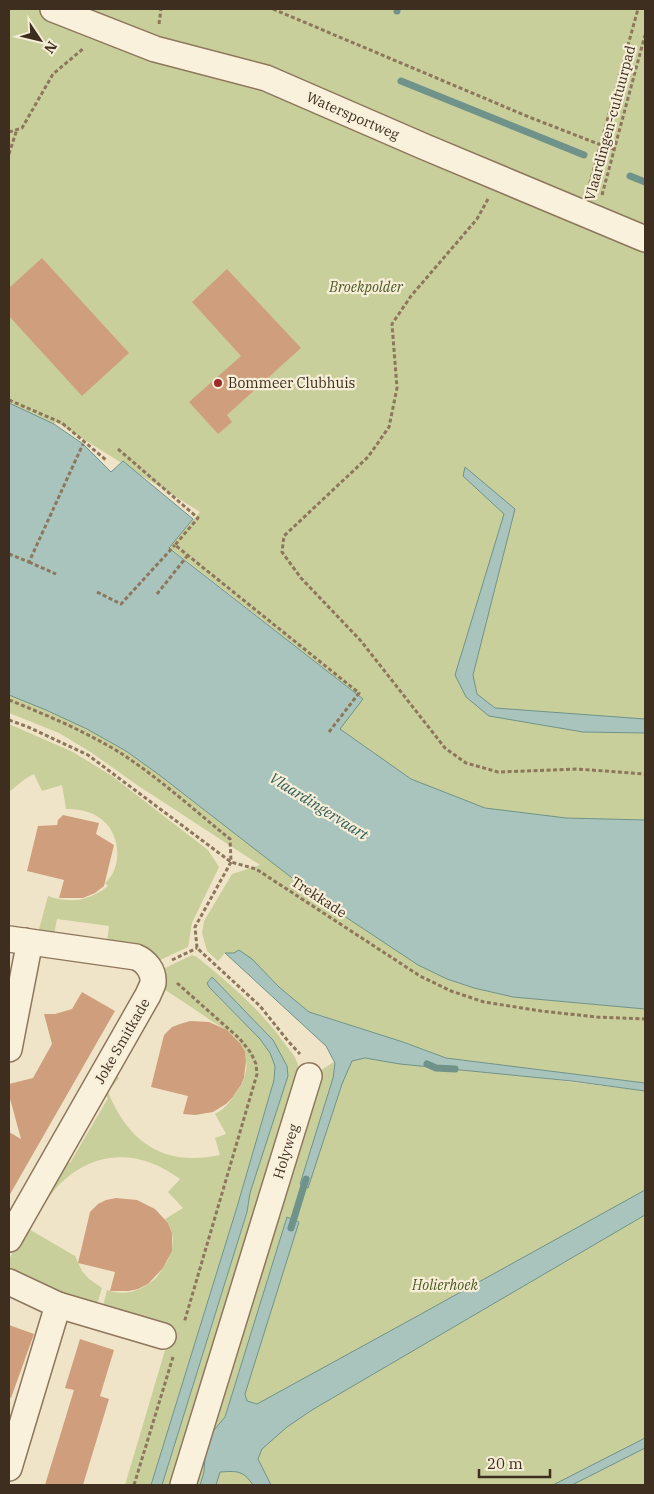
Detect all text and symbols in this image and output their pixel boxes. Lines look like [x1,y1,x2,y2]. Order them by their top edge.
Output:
north arrow [15,15,65,65]
text: N [40,38,61,57]
street label: Vlaardingen-cultuurpad [581,43,640,203]
street label: Watersportweg [304,88,402,144]
park label: Broekpolder [328,278,404,296]
place label: Bommeer Clubhuis [228,374,356,392]
marker: Bommeer Clubhuis [212,377,224,389]
water label: Vlaardingervaart [266,768,372,844]
street label: Trekkade [288,872,350,922]
street label: Joke Smitkade [90,995,154,1087]
street label: Holyweg [269,1121,303,1181]
park label: Holierhoek [411,1276,479,1294]
scale bar [479,1446,550,1478]
text: 20 m [487,1454,523,1473]

